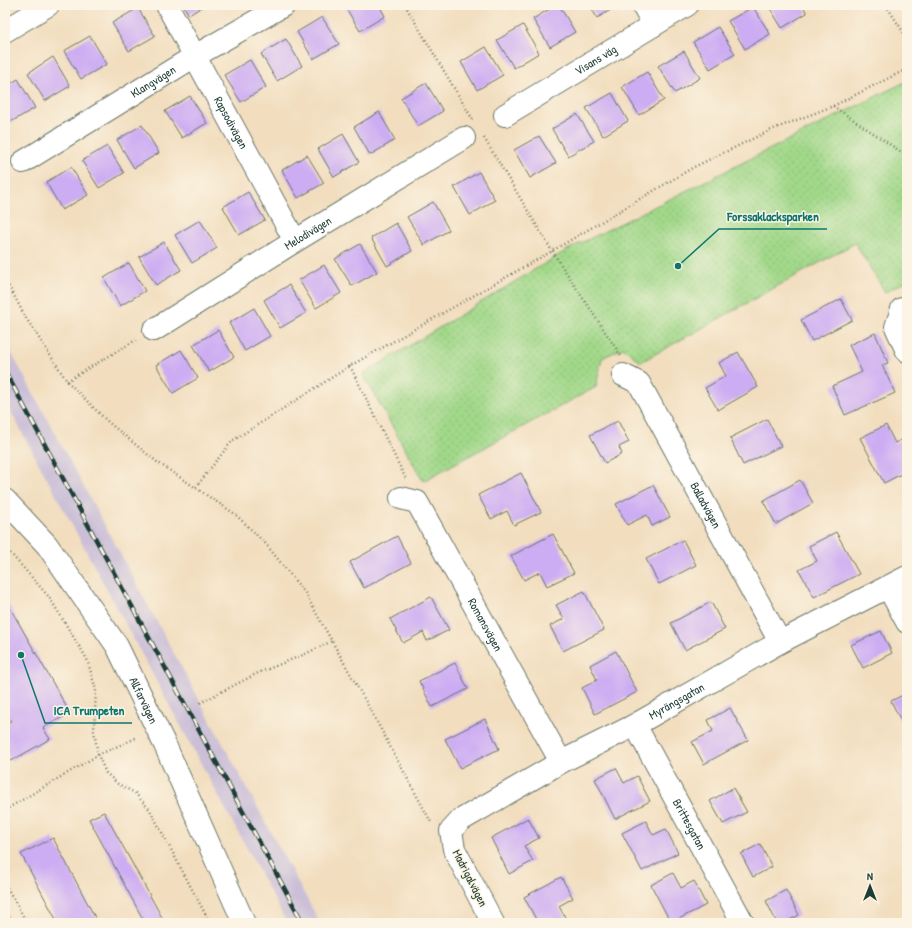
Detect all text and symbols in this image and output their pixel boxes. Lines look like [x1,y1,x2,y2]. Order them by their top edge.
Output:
street label: Visans väg [571,40,620,79]
street label: Klangvägen [127,61,179,102]
street label: Rapsodivägen [210,93,252,152]
callout: Forssaklacksparken [719,204,827,229]
text: Forssaklacksparken [726,207,819,226]
street label: Melodivägen [281,212,335,254]
street label: Balladvägen [686,479,725,531]
street label: Romansvägen [464,595,507,654]
street label: Allfarvägen [125,674,162,726]
street label: Myrängsgatan [645,678,707,723]
callout: ICA Trumpeten [45,698,132,723]
text: ICA Trumpeten [54,701,125,720]
street label: Brittesgatan [669,796,710,852]
street label: Madrigalvägen [449,846,492,909]
north arrow [850,866,890,906]
text: N [867,869,873,883]

